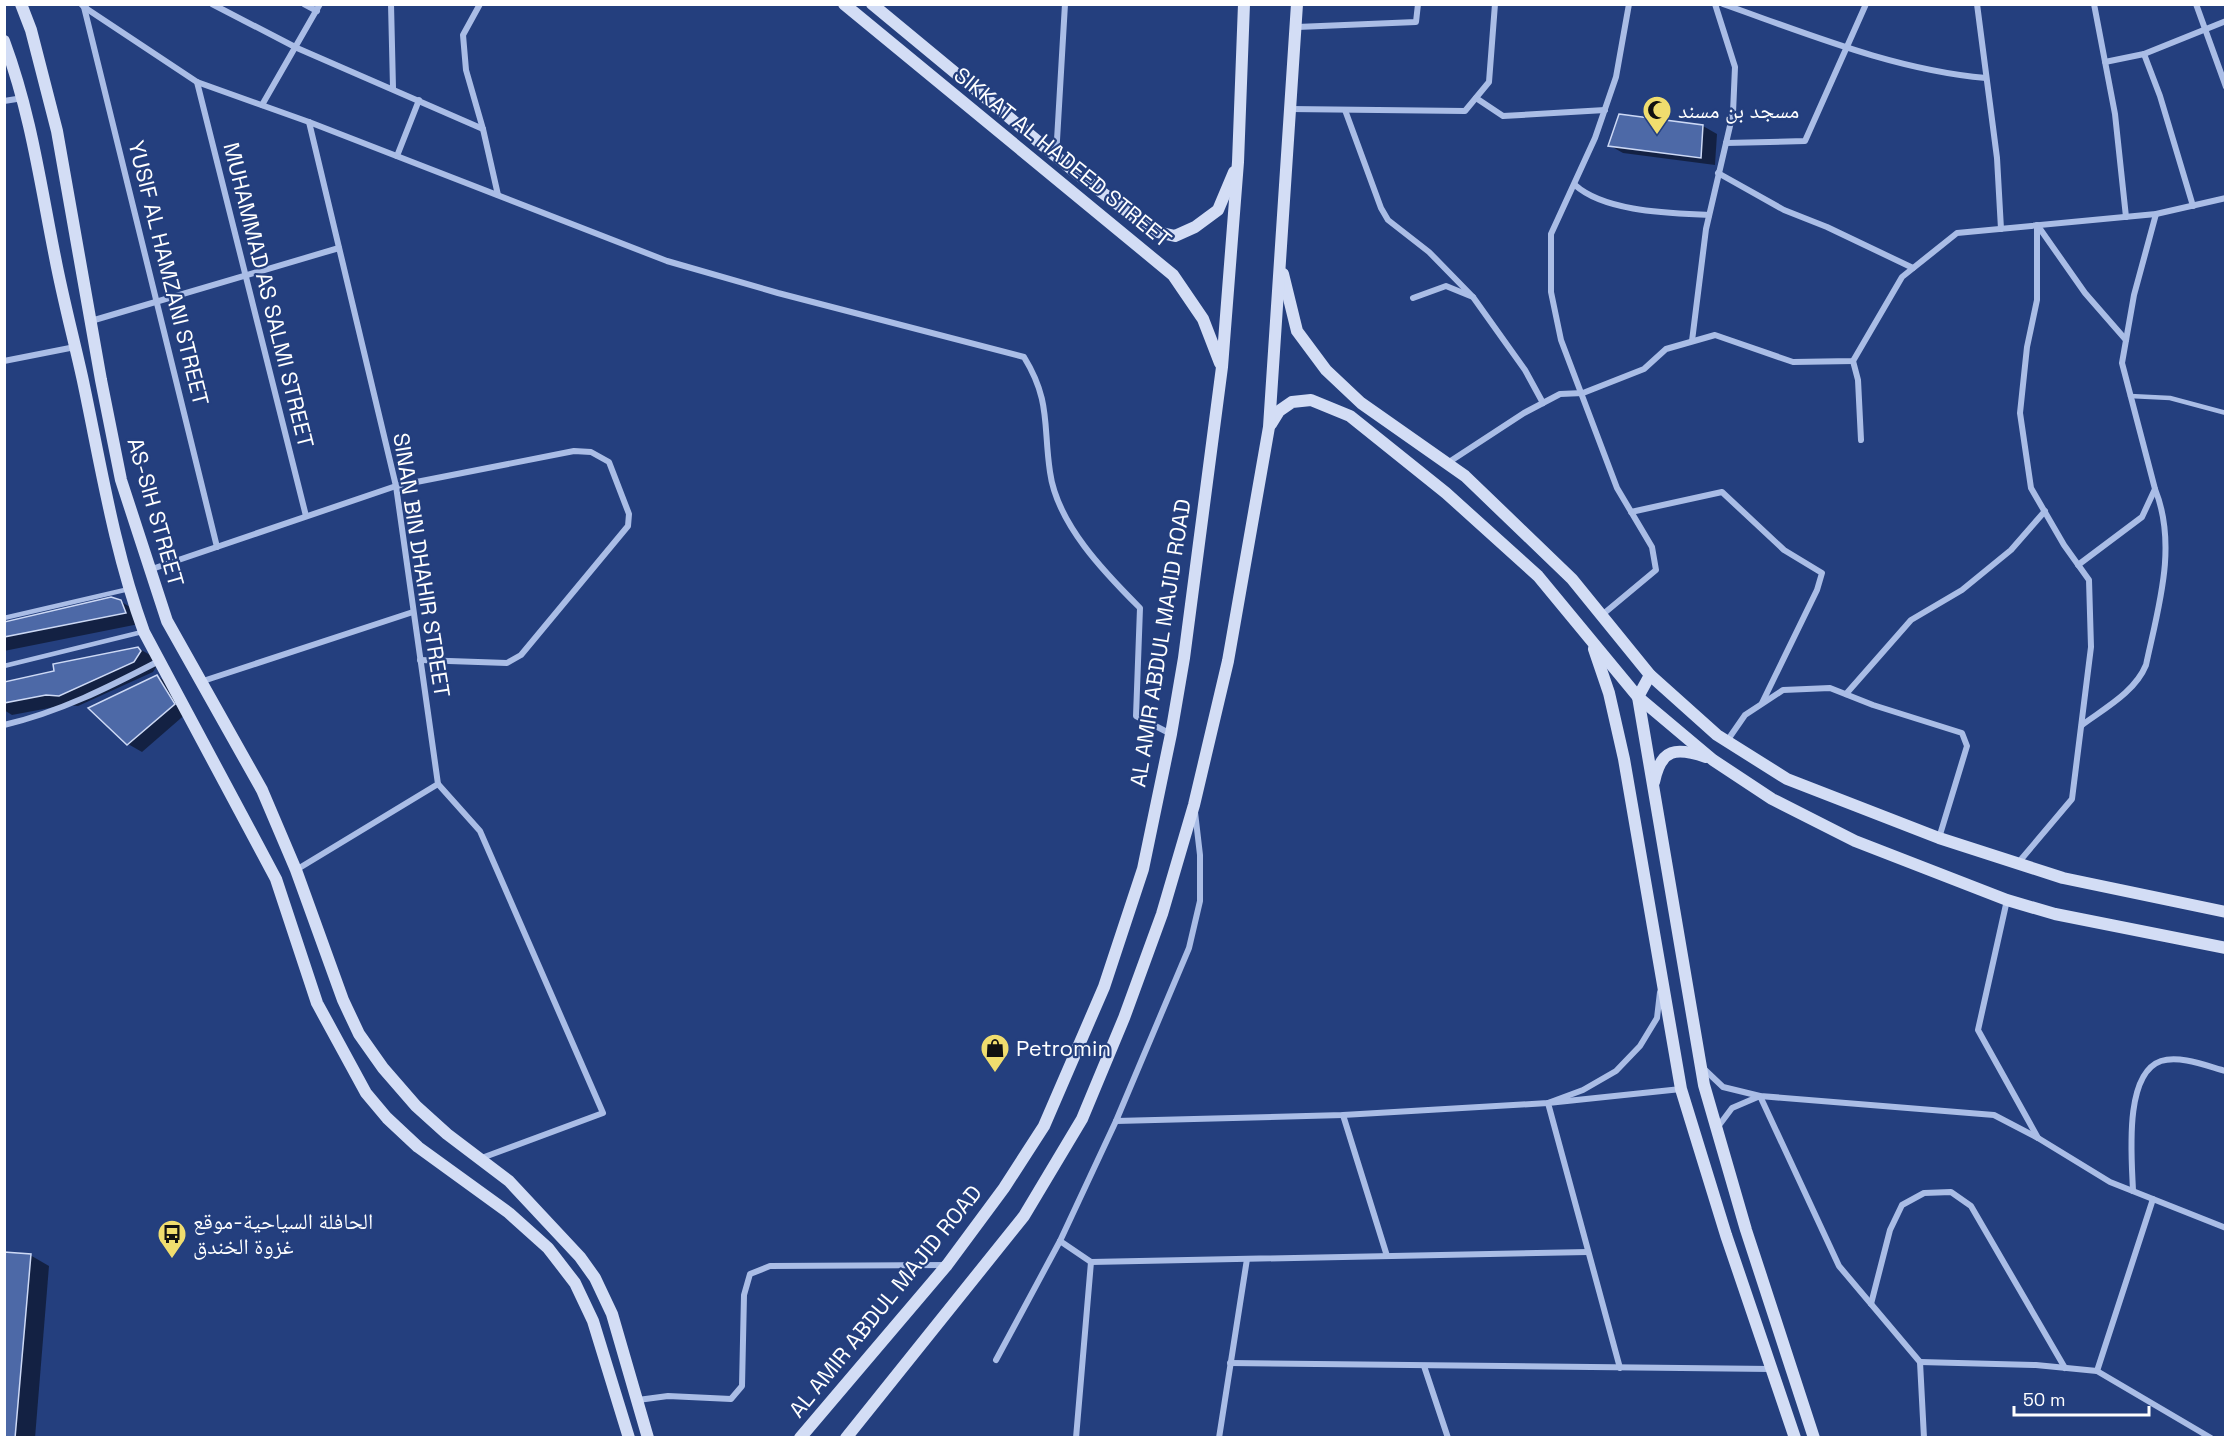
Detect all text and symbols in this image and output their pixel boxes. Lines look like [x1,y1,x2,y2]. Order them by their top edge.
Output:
street label: SIKKAT AL HADEED STREET [949,61,1177,253]
mosque icon: مسجد بن مسند [1641,94,1673,136]
place label: مسجد بن مسند [1678,96,1799,124]
street label: YUSIF AL HAMZANI STREET [123,138,215,408]
street label: MUHAMMAD AS SALMI STREET [218,140,321,451]
street label: SINAN BIN DHAHIR STREET [387,431,457,699]
street label: AS-SIH STREET [121,434,191,590]
street label: AL AMIR ABDUL MAJID ROAD [1123,497,1197,789]
shop icon: Petromin [979,1032,1011,1074]
place label: Petromin [1016,1034,1111,1062]
street label: AL AMIR ABDUL MAJID ROAD [782,1179,988,1423]
place label: الحافلة السياحية-موقع غزوة الخندق [193,1207,373,1260]
bus stop icon: الحافلة السياحية-موقع غزوة الخندق [156,1218,188,1260]
scale bar [2014,1379,2149,1417]
text: 50 m [2023,1388,2065,1411]

